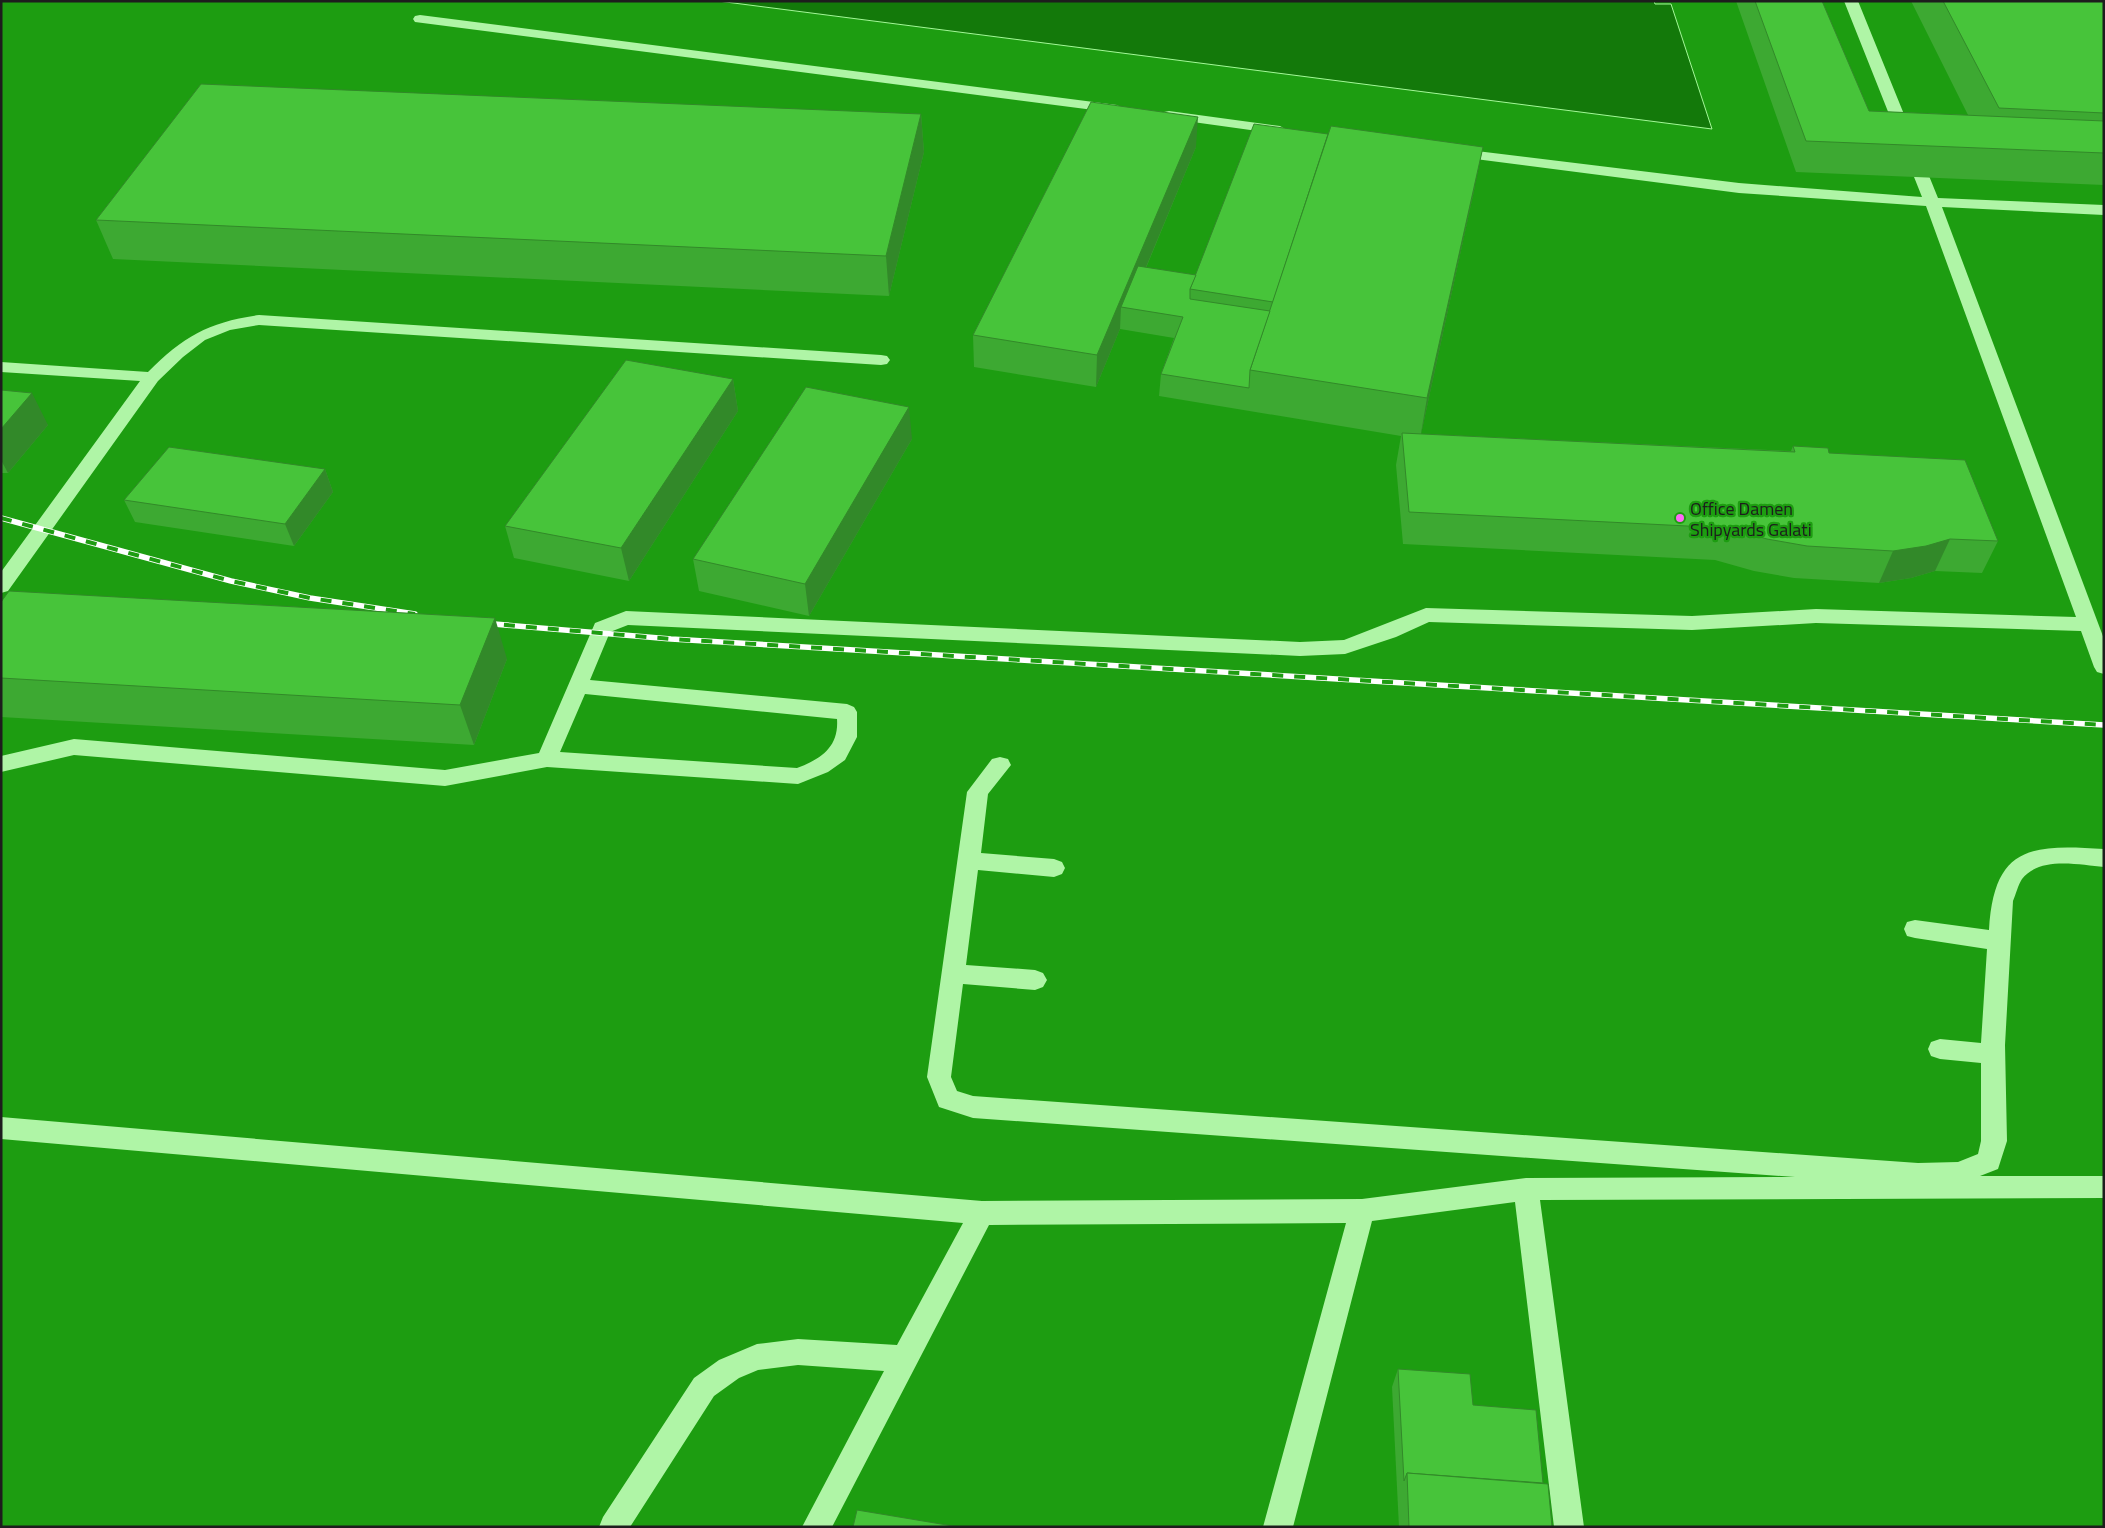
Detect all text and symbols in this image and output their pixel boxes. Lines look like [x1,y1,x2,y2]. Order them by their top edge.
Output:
place label: Office Damen Shipyards Galati [1690,495,1812,543]
marker: Office Damen Shipyards Galati [1674,512,1686,524]

